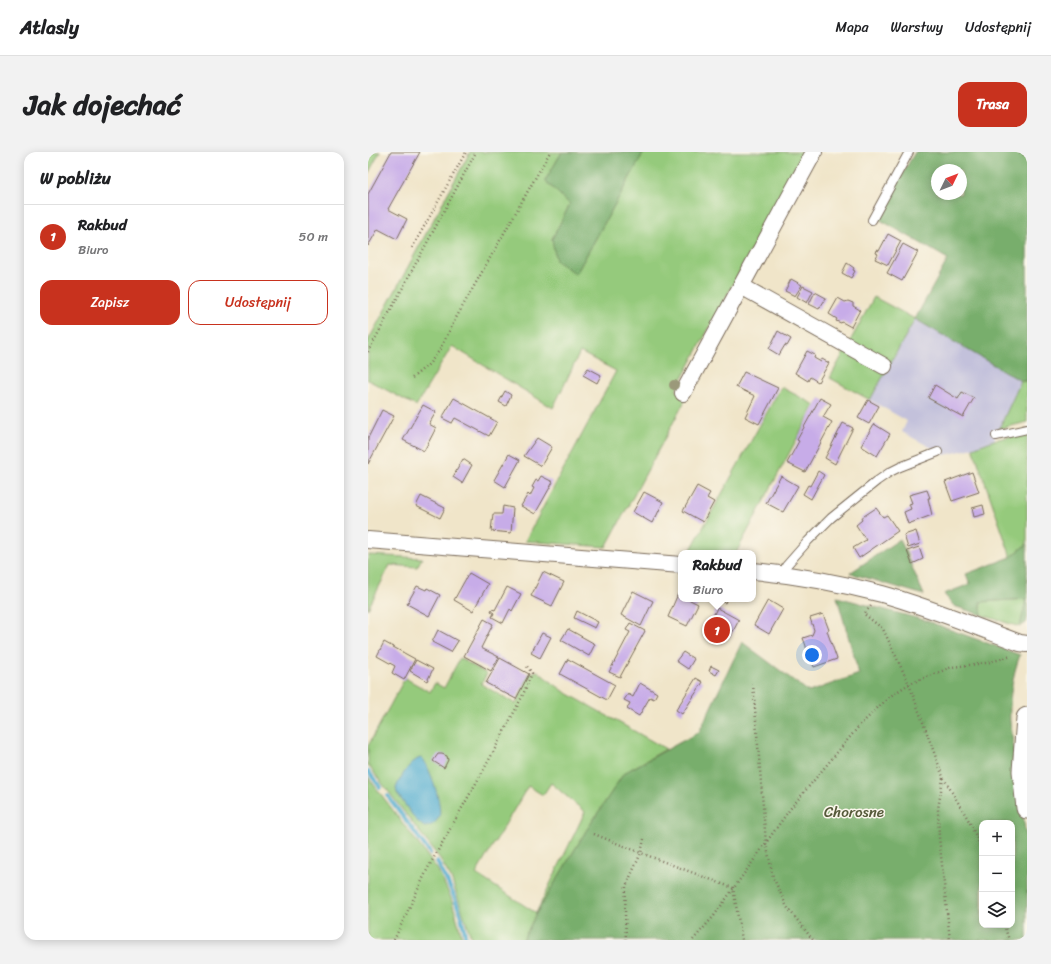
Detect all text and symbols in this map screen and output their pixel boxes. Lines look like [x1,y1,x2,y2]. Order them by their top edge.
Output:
text: Atlasly [20,11,79,44]
text: Mapa [836,15,868,40]
text: Warstwy [890,15,943,40]
text: Udostępnij [965,15,1031,40]
text: Jak dojechać [24,80,181,129]
button: Trasa [958,82,1027,127]
text: W pobliżu [40,163,111,193]
north arrow [931,164,967,200]
text: Rakbud [78,212,127,238]
text: 1 [50,225,56,248]
text: 50 m [298,225,328,248]
text: Biuro [78,238,109,261]
button: Zapisz [40,280,180,325]
button: Udostępnij [188,280,328,325]
popup [678,550,756,602]
text: Rakbud [693,552,741,578]
text: Biuro [693,578,723,601]
pin: 1 [704,615,730,645]
your location [802,645,822,665]
park label: Chorosne [824,799,884,825]
map controls [979,820,1015,928]
button: + [979,820,1015,856]
button: − [979,856,1015,892]
button: layers [979,892,1015,928]

